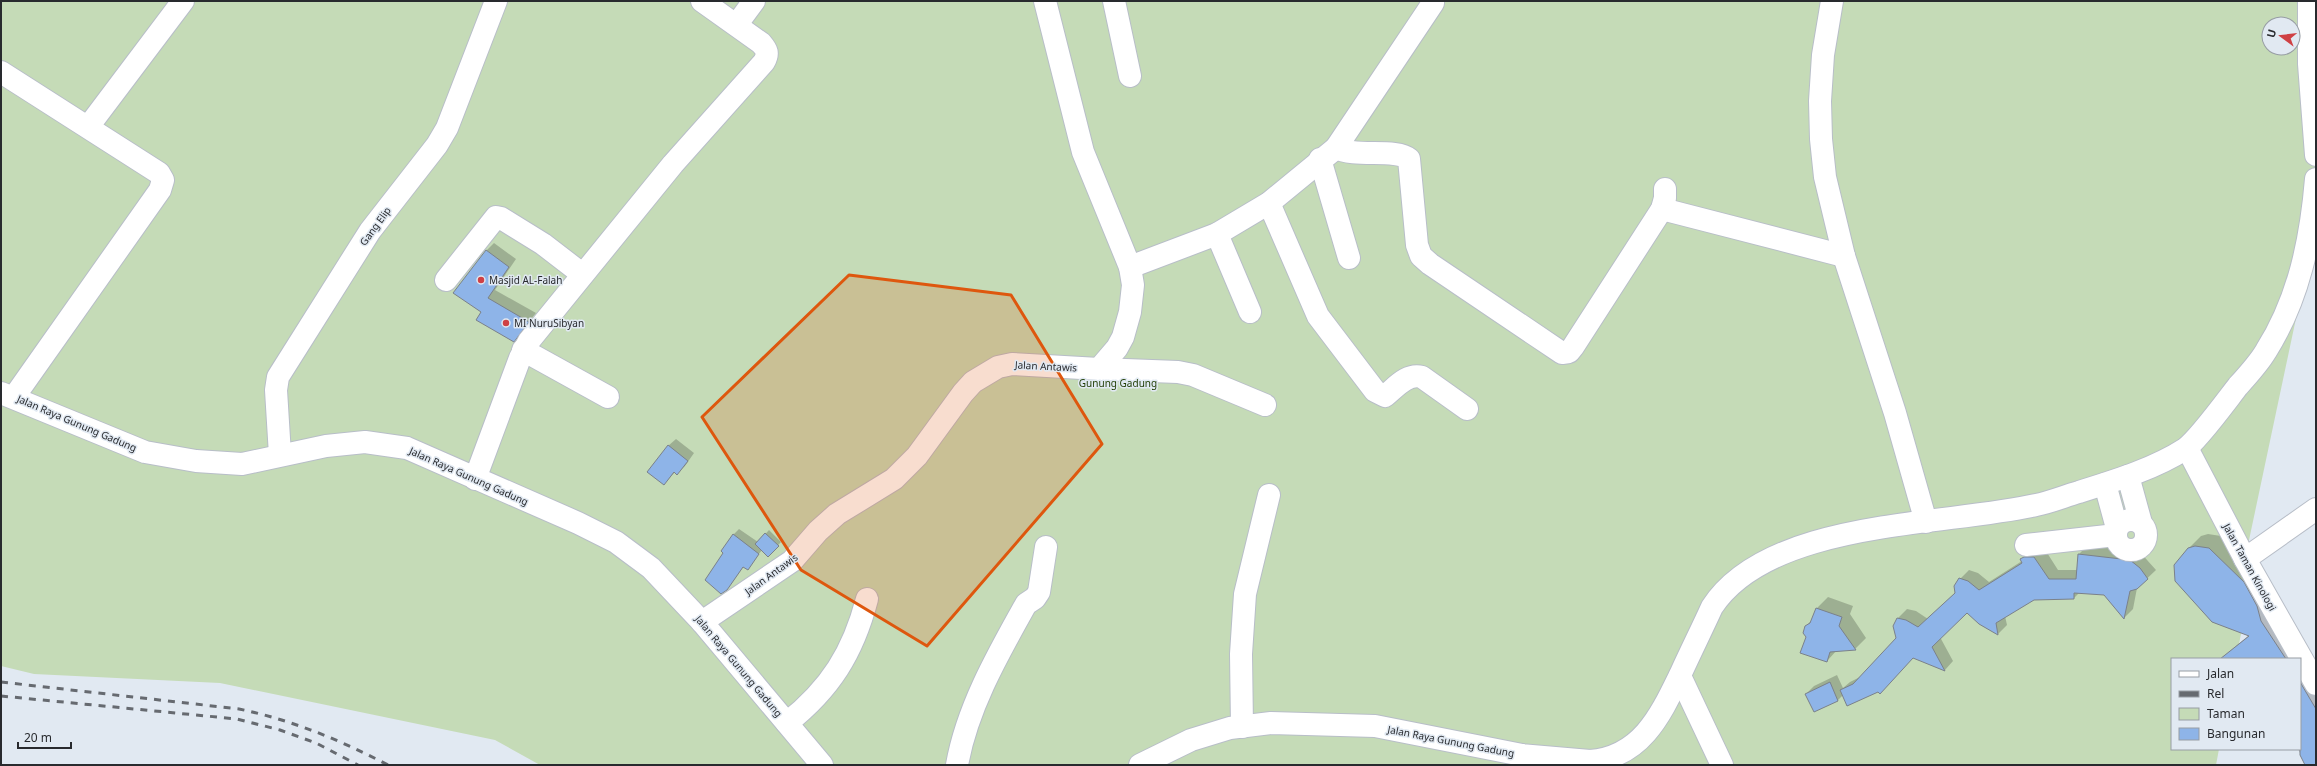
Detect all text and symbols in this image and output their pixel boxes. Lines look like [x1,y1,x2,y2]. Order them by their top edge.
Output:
north arrow [2261,16,2301,56]
text: U [2263,27,2279,39]
street label: Gang Elip [356,204,394,248]
place label: Masjid AL-Falah [489,273,562,287]
marker: Masjid AL-Falah [476,275,486,285]
place label: MI NuruSibyan [514,316,584,330]
marker: MI NuruSibyan [501,318,511,328]
street label: Jalan Antawis [1014,357,1078,375]
park label: Gunung Gadung [1079,376,1157,390]
street label: Jalan Raya Gunung Gadung [14,391,139,455]
street label: Jalan Raya Gunung Gadung [406,443,531,509]
street label: Jalan Taman Kinologi [2220,520,2280,613]
street label: Jalan Antawis [741,550,800,599]
street label: Jalan Raya Gunung Gadung [692,611,786,720]
legend [2171,658,2301,750]
text: Jalan [2206,665,2234,682]
text: Rel [2207,685,2224,702]
text: Taman [2207,705,2245,722]
street label: Jalan Raya Gunung Gadung [1385,722,1516,760]
scale bar [18,724,71,750]
text: Bangunan [2207,725,2265,742]
text: 20 m [24,729,52,746]

